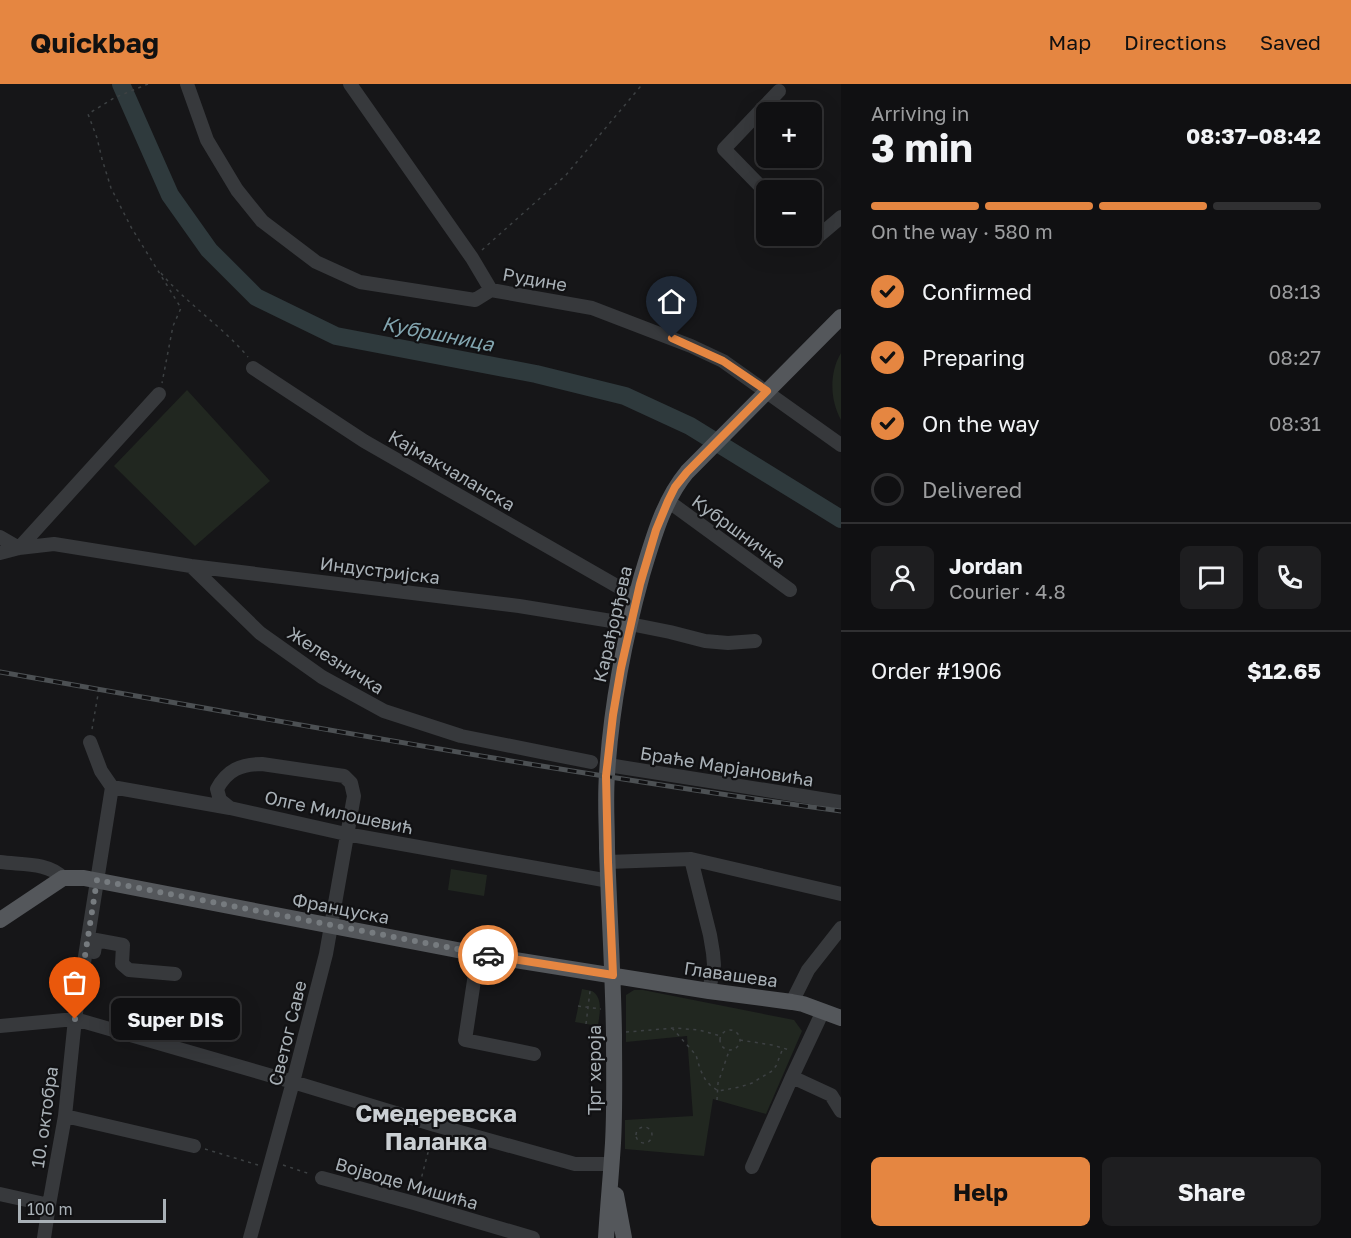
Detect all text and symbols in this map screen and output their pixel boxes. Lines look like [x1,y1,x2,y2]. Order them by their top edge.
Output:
text: Quickbag [30,26,159,59]
text: Map [1048,29,1091,55]
text: Directions [1124,29,1227,55]
text: Saved [1260,29,1321,55]
text: Arriving in [871,101,969,125]
map controls [756,102,822,246]
button: + [756,102,822,168]
text: 08:37–08:42 [1186,122,1321,149]
text: 3 min [871,124,973,171]
button: − [756,180,822,246]
text: On the way · 580 m [871,219,1053,243]
street label: Рудине [501,263,569,295]
icon: check [871,275,904,308]
pin [646,276,697,338]
text: Confirmed [922,278,1032,305]
text: 08:13 [1269,279,1321,303]
icon: home [655,285,688,318]
water label: Кубршница [380,310,496,357]
icon: check [871,341,904,374]
text: Preparing [922,344,1025,371]
text: 08:27 [1268,345,1321,369]
icon: check [871,407,904,440]
text: On the way [922,410,1040,437]
text: 08:31 [1269,411,1321,435]
street label: Кајмакчаланска [385,425,519,515]
text: Delivered [922,476,1022,503]
street label: Кубршничка [688,490,790,572]
button: person [871,546,934,609]
button: chat [1180,546,1243,609]
button: phone [1258,546,1321,609]
street label: Индустријска [319,552,441,588]
text: Jordan [949,552,1023,579]
street label: Карађорђева [588,564,636,684]
text: Courier · 4.8 [949,579,1066,603]
street label: Железничка [284,622,388,698]
text: Order #1906 [871,657,1002,684]
text: $12.65 [1247,657,1321,684]
street label: Браће Марјановића [639,741,815,791]
street label: Олге Милошевић [263,785,415,839]
street label: Француска [291,888,391,928]
courier [458,925,518,985]
icon: car [472,939,505,972]
pin [49,957,100,1019]
street label: Главашева [683,957,779,991]
icon: bag [58,966,91,999]
street label: Светог Саве [263,978,311,1088]
callout: Super DIS [111,998,240,1040]
text: Super DIS [127,1007,224,1031]
street label: Трг хероја [583,1025,605,1115]
street label: 10. октобра [26,1065,62,1169]
district label: Смедеревска Паланка [355,1098,517,1155]
street label: Војводе Мишића [333,1152,481,1214]
button: Help [871,1157,1090,1226]
button: Share [1102,1157,1321,1226]
scale bar [18,1196,166,1224]
text: 100 m [27,1199,73,1219]

